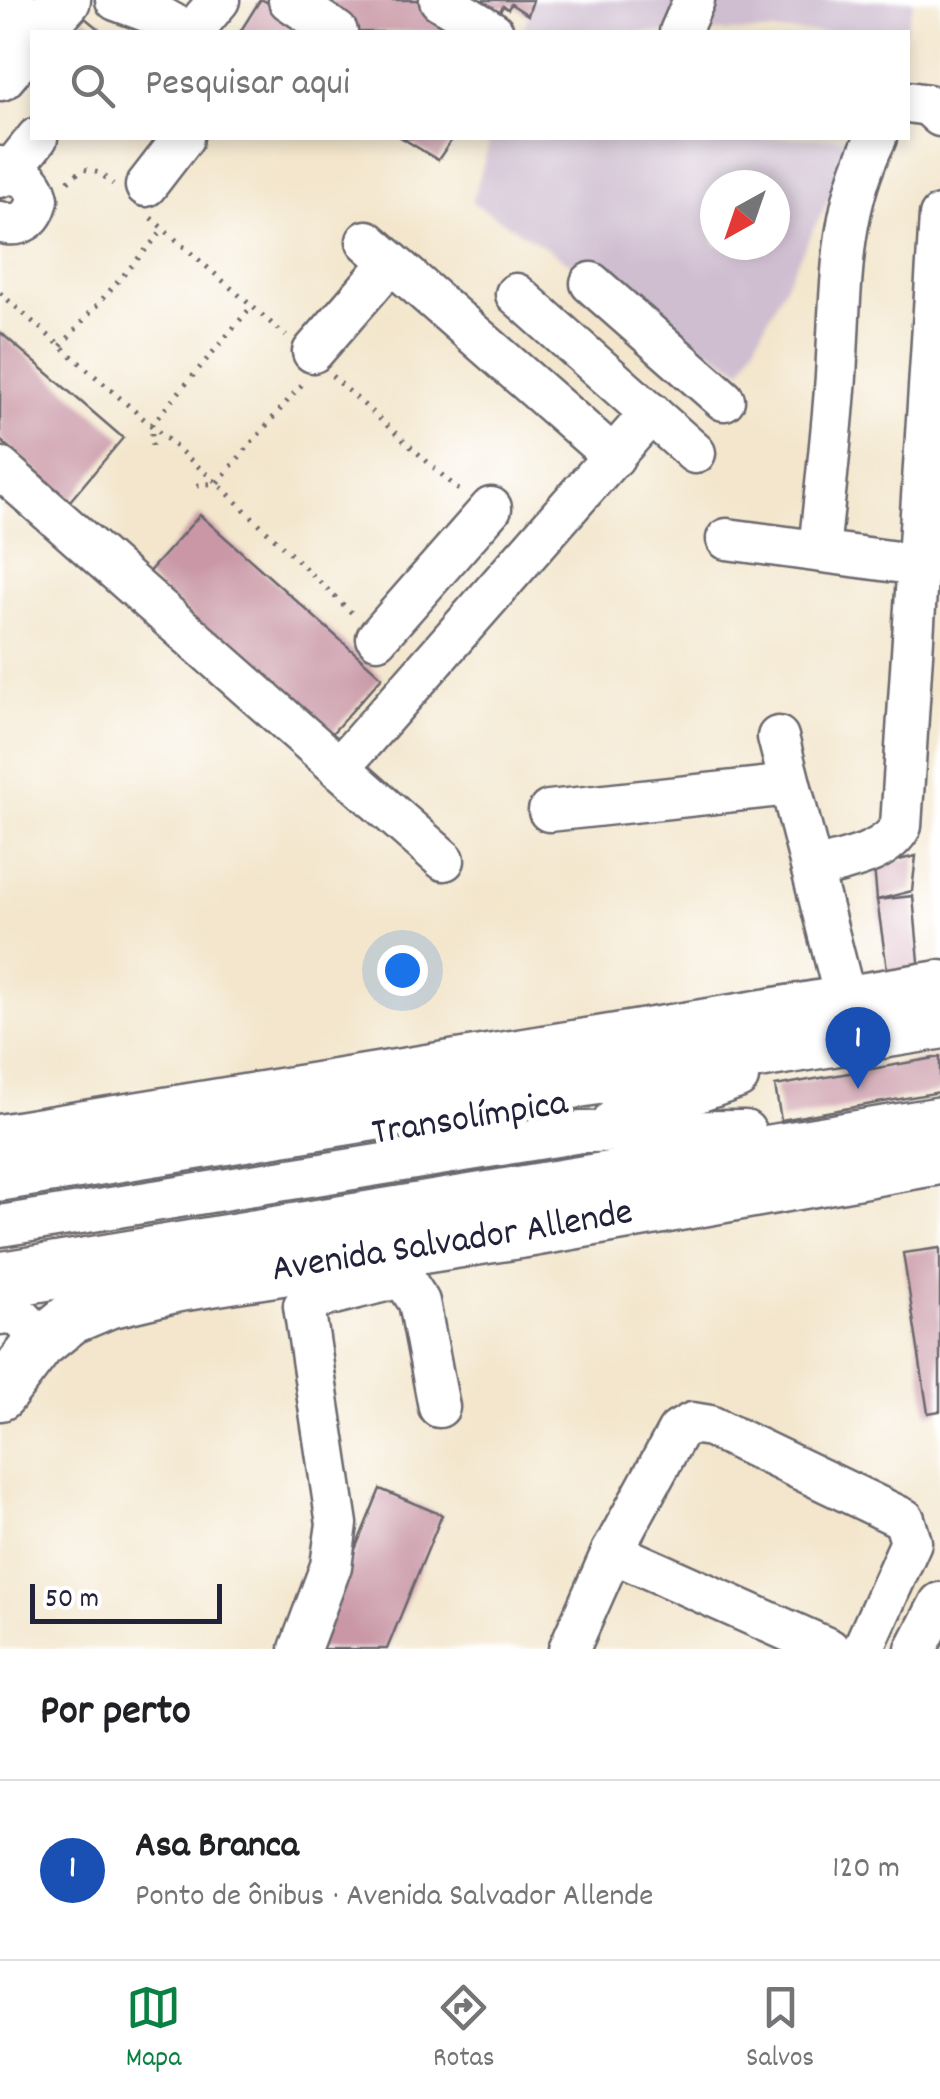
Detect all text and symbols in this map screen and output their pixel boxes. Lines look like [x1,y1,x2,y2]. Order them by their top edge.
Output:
search box [30,30,910,140]
icon: search [65,58,120,113]
text: Pesquisar aqui [145,58,350,113]
north arrow [700,170,790,260]
your location [377,945,428,996]
pin: 1 [826,1006,890,1089]
street label: Transolímpica [368,1077,573,1163]
street label: Avenida Salvador Allende [268,1186,637,1299]
scale bar [30,1579,222,1624]
text: 50 m [45,1581,99,1621]
text: Por perto [40,1684,191,1744]
text: Asa Branca [135,1820,299,1875]
text: 1 [69,1847,76,1893]
text: 120 m [832,1847,900,1893]
text: Ponto de ônibus · Avenida Salvador Allende [135,1875,653,1921]
tab: Mapa [126,1980,181,2080]
tab: Rotas [433,1980,494,2080]
tab: Salvos [746,1980,814,2080]

